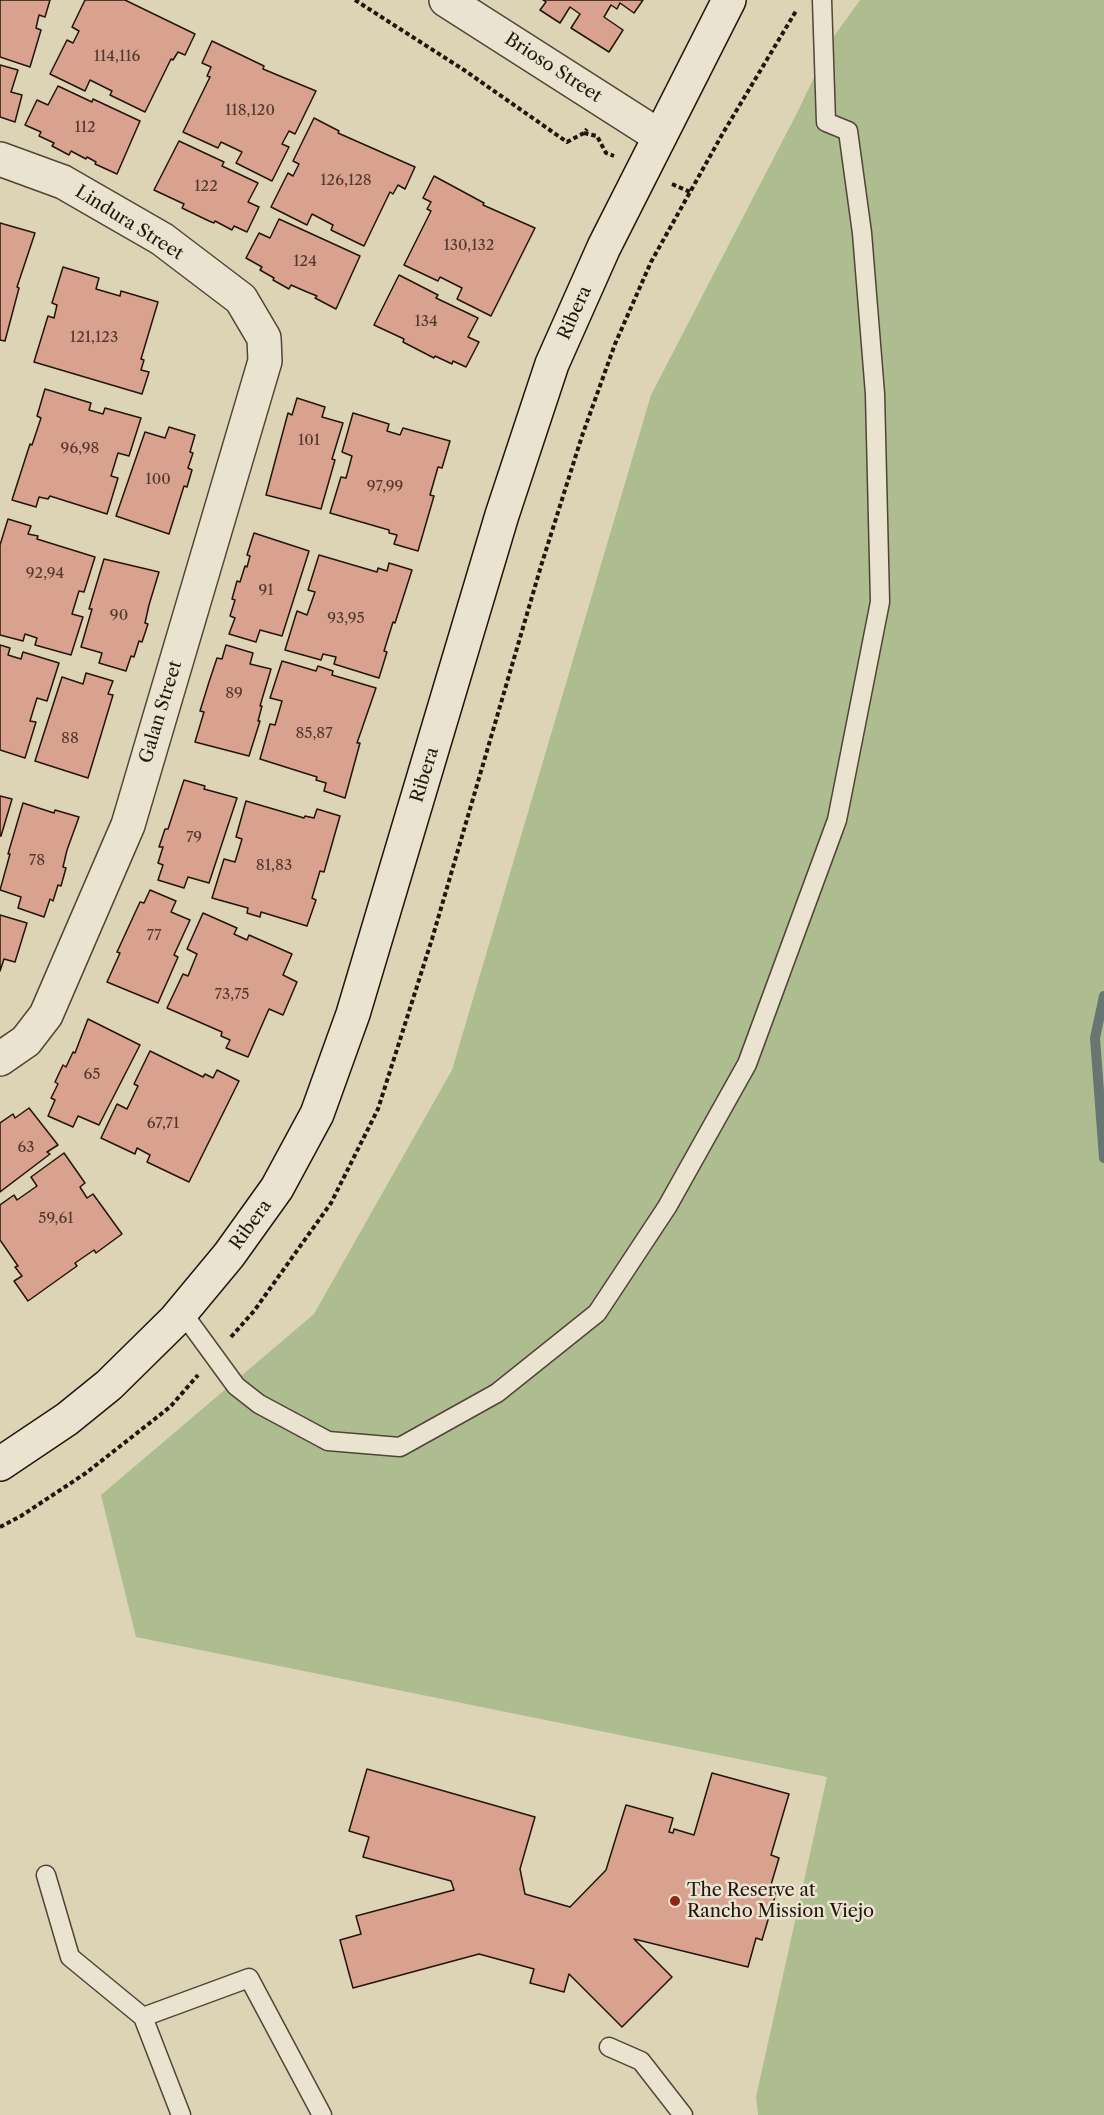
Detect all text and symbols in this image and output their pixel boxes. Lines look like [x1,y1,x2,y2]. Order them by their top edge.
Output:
street label: Brioso Street [500,29,606,107]
house number: 114,116 [94,48,140,66]
house number: 118,120 [225,102,275,120]
house number: 112 [74,119,96,137]
house number: 126,128 [320,172,372,190]
house number: 122 [194,178,218,196]
street label: Lindura Street [71,181,187,265]
house number: 130,132 [444,237,494,255]
house number: 124 [293,253,317,271]
street label: Ribera [554,283,596,343]
house number: 134 [414,313,438,331]
house number: 121,123 [70,329,118,347]
house number: 101 [298,432,320,450]
house number: 96,98 [61,440,99,458]
house number: 100 [145,471,171,489]
house number: 97,99 [367,478,403,496]
house number: 92,94 [26,565,64,583]
house number: 91 [258,582,274,600]
house number: 90 [110,607,128,625]
house number: 93,95 [327,610,365,628]
street label: Galan Street [135,658,187,766]
house number: 89 [225,685,243,703]
house number: 85,87 [295,725,333,743]
house number: 88 [61,730,79,748]
street label: Ribera [406,745,444,805]
house number: 79 [186,829,202,847]
house number: 78 [29,852,45,870]
house number: 81,83 [256,857,292,875]
house number: 77 [147,927,161,945]
house number: 73,75 [215,986,249,1004]
house number: 65 [84,1066,100,1084]
house number: 67,71 [147,1115,179,1133]
house number: 63 [17,1139,35,1157]
street label: Ribera [226,1196,276,1254]
house number: 59,61 [38,1210,74,1228]
place label: The Reserve at Rancho Mission Viejo [687,1880,874,1922]
marker: The Reserve at Rancho Mission Viejo [668,1894,682,1908]

